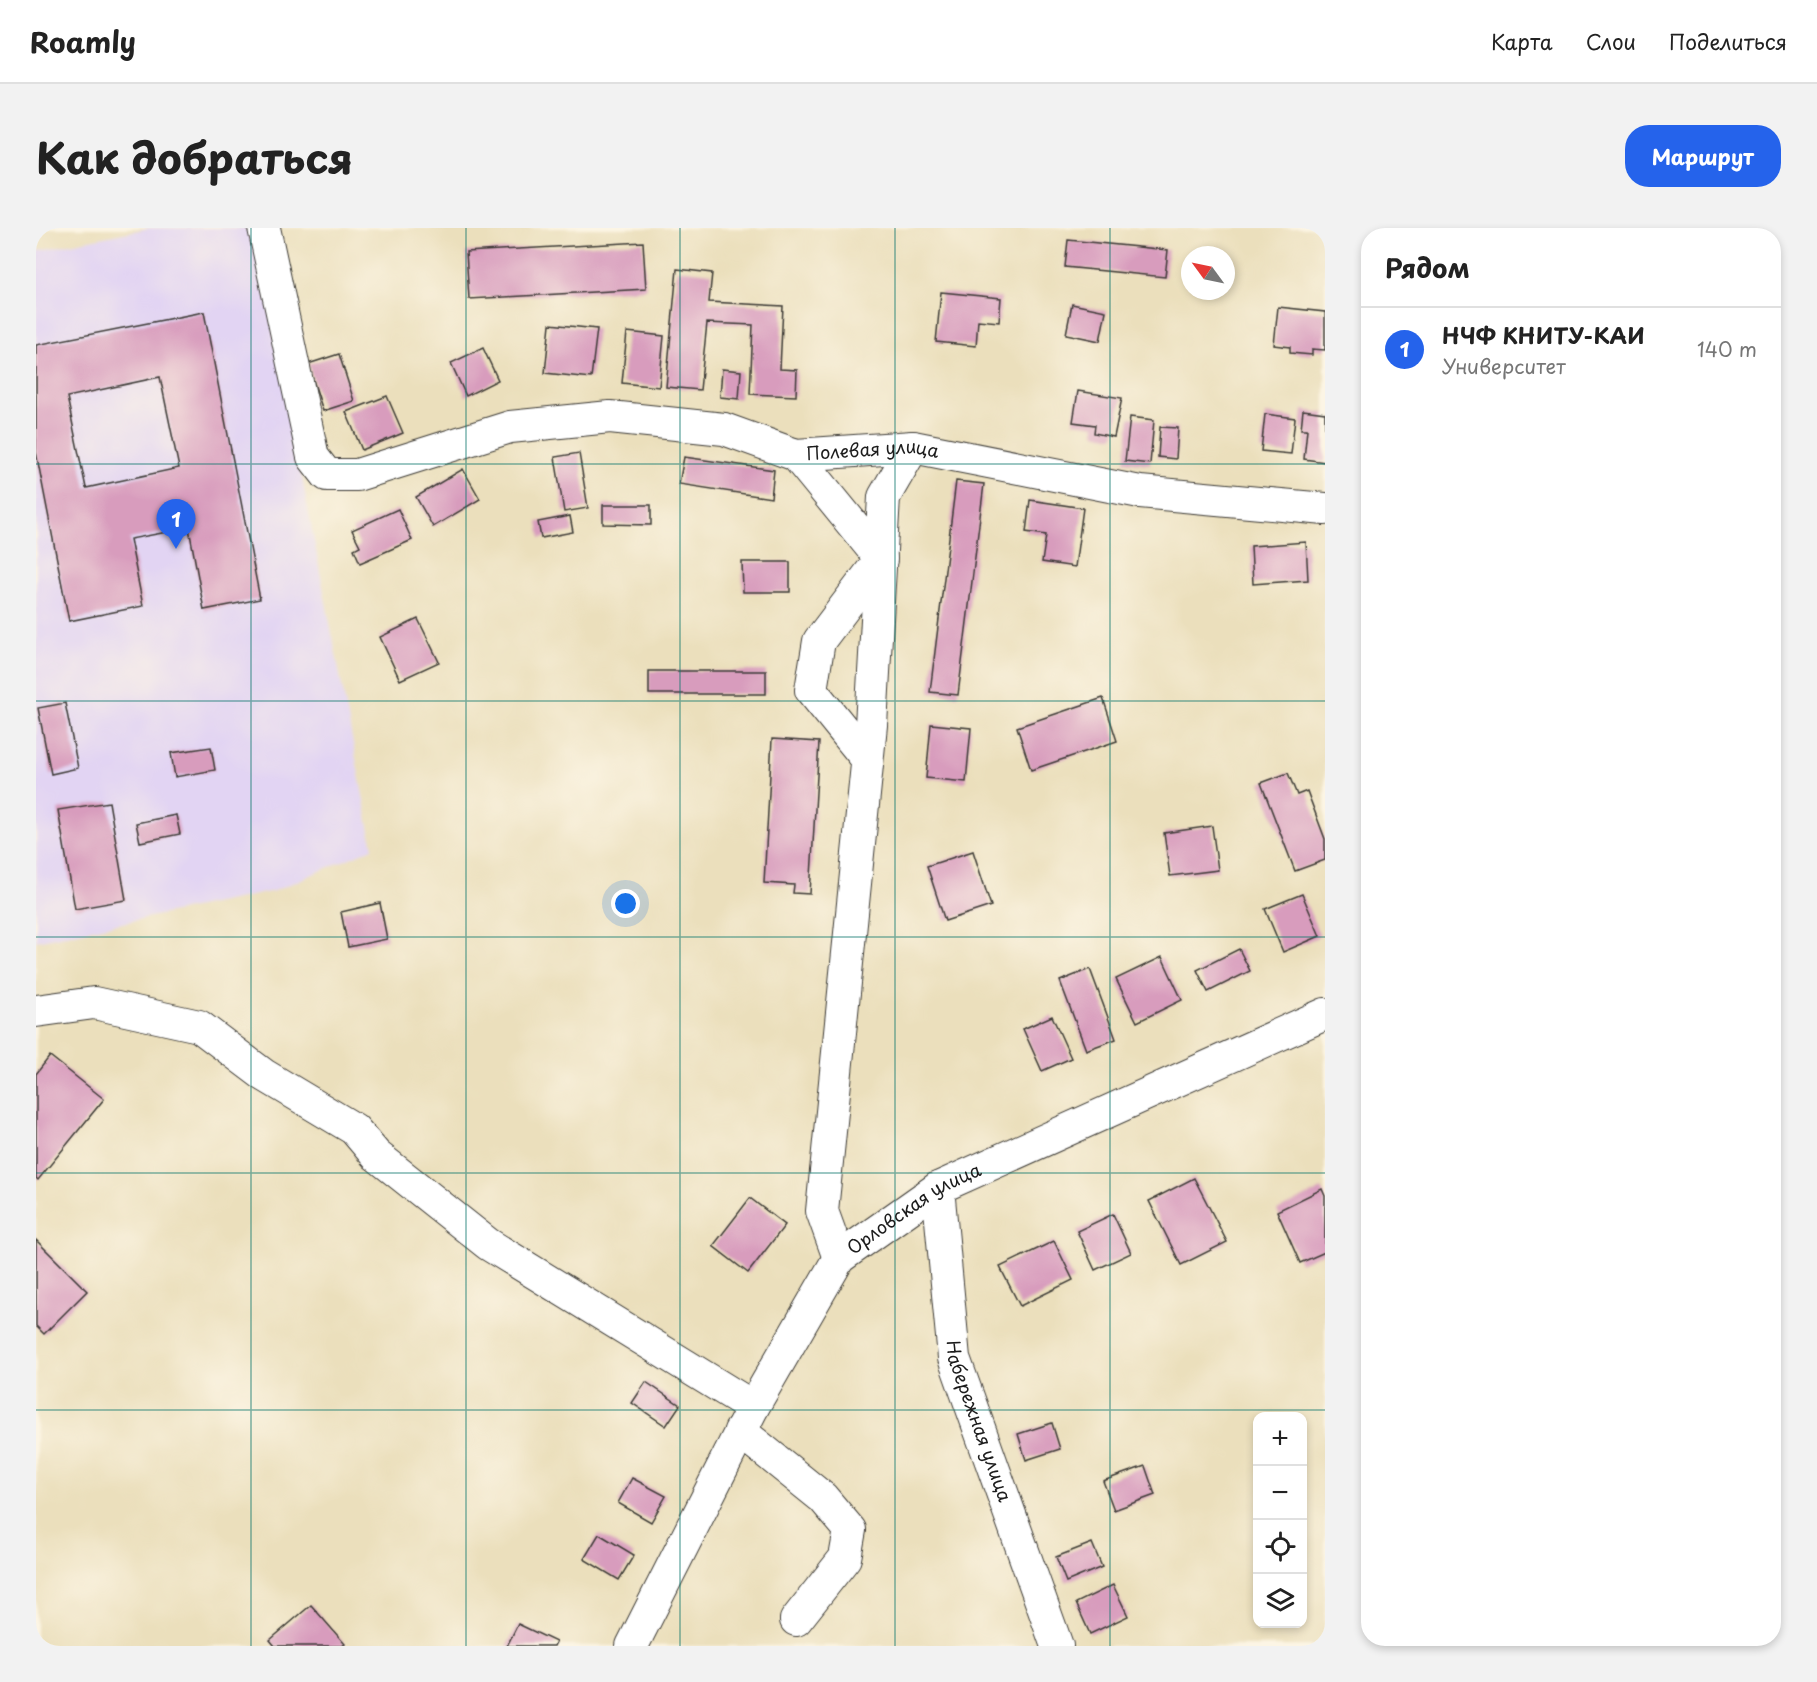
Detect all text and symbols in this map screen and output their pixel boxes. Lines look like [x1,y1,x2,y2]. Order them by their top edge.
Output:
text: Roamly [30,20,136,63]
text: Карта [1491,25,1553,57]
text: Слои [1586,25,1636,57]
text: Поделиться [1669,25,1787,57]
text: Как добраться [36,125,353,188]
button: Маршрут [1625,125,1781,187]
north arrow [1181,246,1235,300]
text: Рядом [1385,248,1470,287]
text: НЧФ КНИТУ-КАИ [1442,318,1645,351]
text: 1 [1400,334,1409,364]
text: 140 m [1697,334,1757,364]
text: Университет [1442,351,1566,381]
street label: Полевая улица [805,432,942,466]
pin: 1 [156,500,196,549]
your location [611,889,640,918]
street label: Орловская улица [841,1155,986,1260]
street label: Набережная улица [940,1339,1020,1506]
map controls [1253,1412,1307,1628]
button: + [1253,1412,1307,1466]
button: − [1253,1466,1307,1520]
button: locate [1253,1520,1307,1574]
button: layers [1253,1574,1307,1628]

